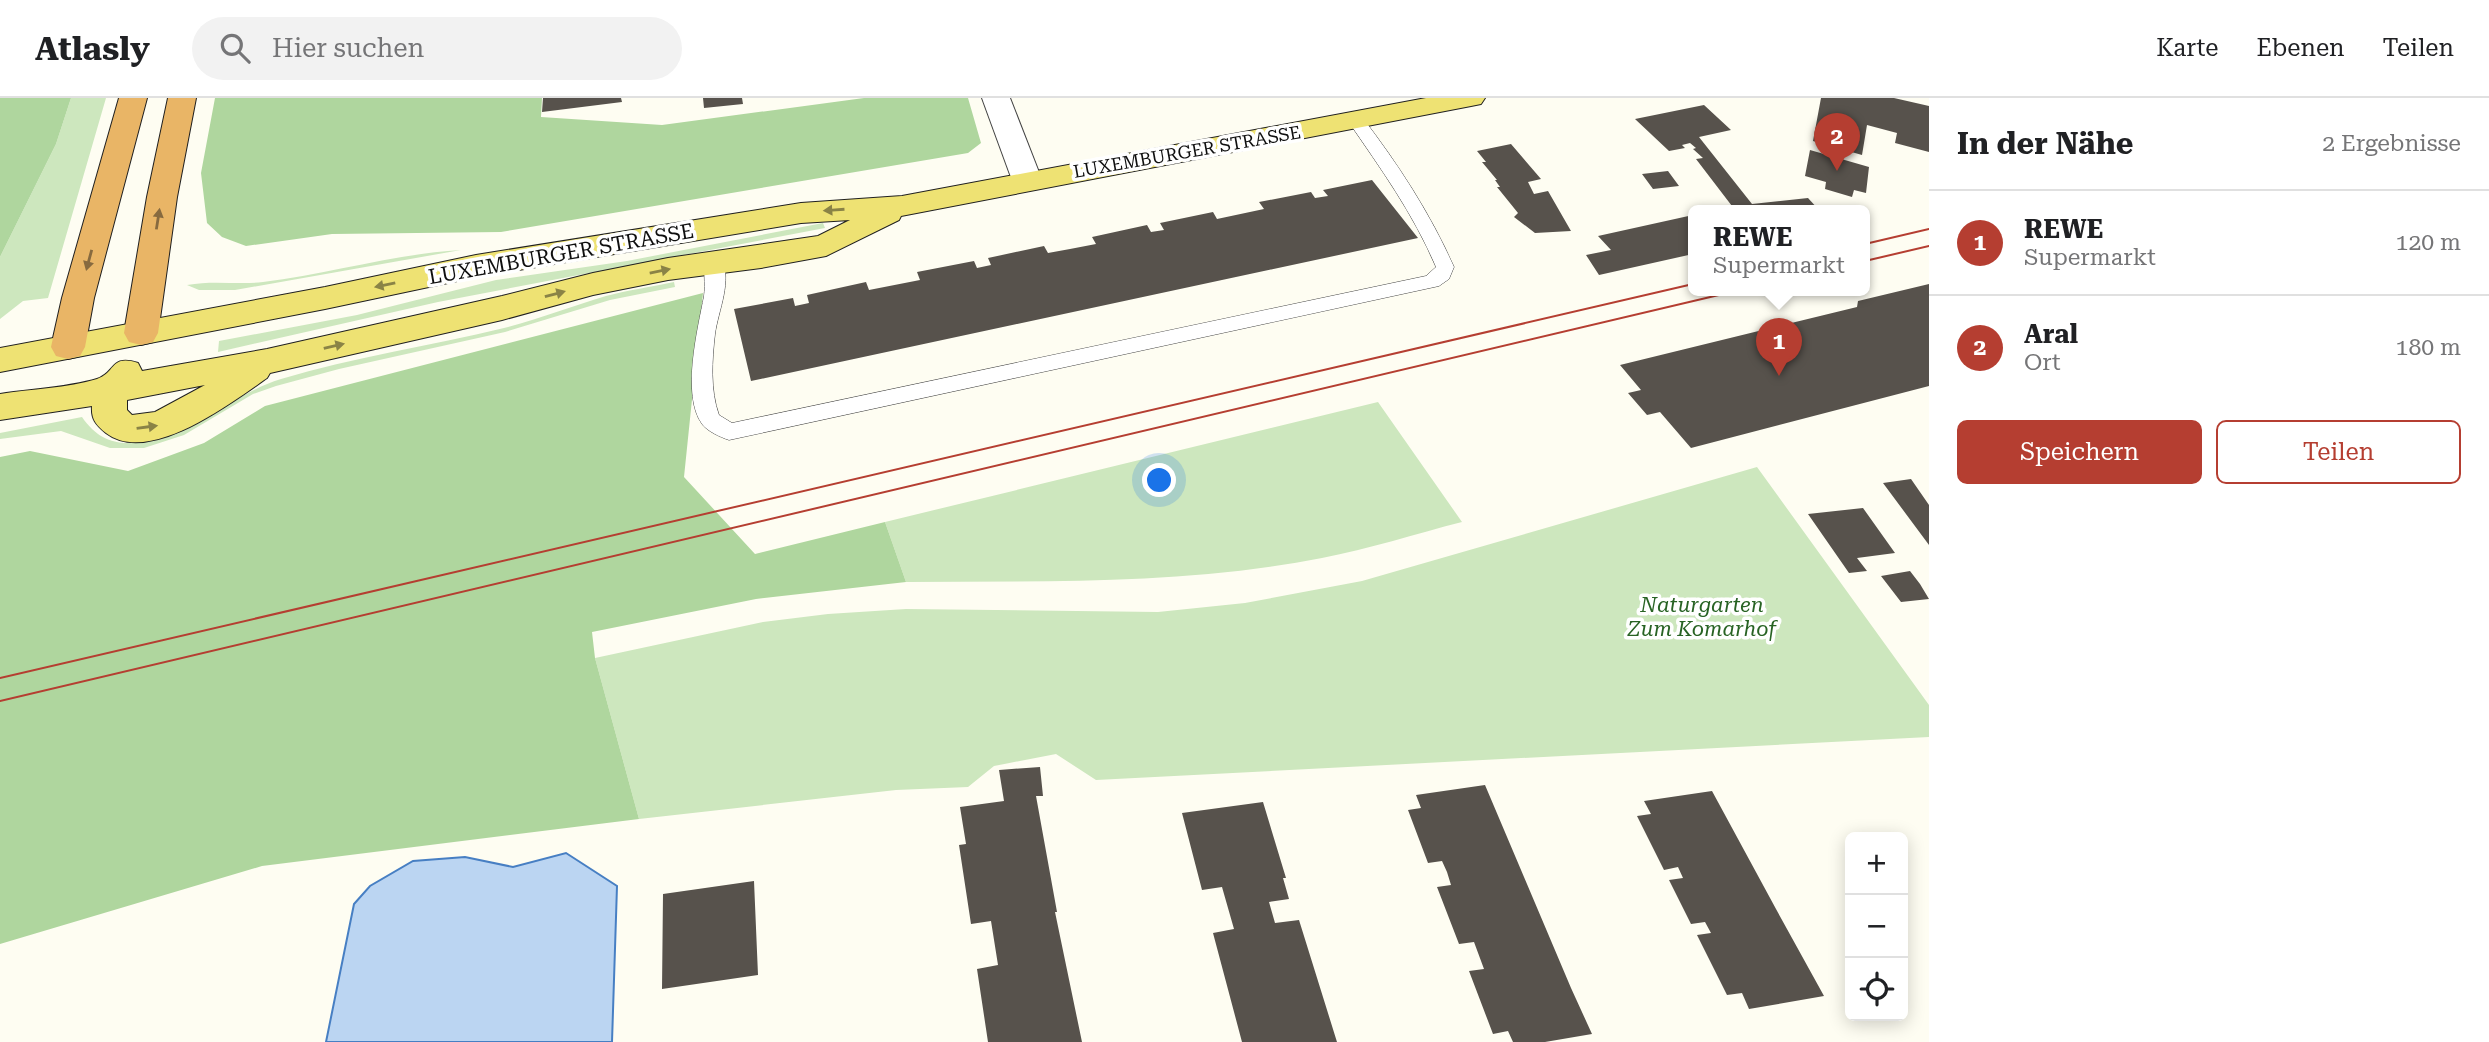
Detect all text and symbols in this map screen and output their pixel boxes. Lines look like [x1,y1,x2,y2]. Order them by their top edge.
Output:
search box [192,17,682,80]
text: Atlasly [35,29,150,68]
icon: search [216,29,254,67]
text: Hier suchen [272,33,424,63]
text: Karte [2156,34,2218,62]
text: Ebenen [2256,34,2345,62]
text: Teilen [2383,34,2454,62]
pin: 2 [1814,113,1860,171]
street label: LUXEMBURGER STRASSE [1071,121,1302,182]
text: In der Nähe [1957,126,2133,161]
text: 2 Ergebnisse [2322,130,2461,157]
one-way arrow [823,205,845,216]
popup [1688,205,1870,296]
one-way arrow [153,208,164,230]
text: REWE [2024,214,2103,244]
street label: LUXEMBURGER STRASSE [426,219,696,289]
text: REWE [1713,222,1793,252]
text: 1 [1974,229,1986,256]
text: 120 m [2396,229,2461,256]
text: Supermarkt [2024,244,2156,271]
one-way arrow [83,249,94,271]
text: Supermarkt [1713,252,1845,279]
one-way arrow [649,265,671,276]
one-way arrow [374,280,396,291]
one-way arrow [545,288,567,299]
pin: 1 [1756,318,1802,376]
text: Aral [2024,319,2078,349]
text: 2 [1974,334,1986,361]
text: 180 m [2396,334,2461,361]
one-way arrow [323,341,345,352]
text: Ort [2024,349,2061,376]
button: Speichern [1957,420,2202,484]
button: Teilen [2216,420,2461,484]
one-way arrow [136,421,158,432]
your location [1142,463,1176,497]
park label: Naturgarten Zum Komarhof [1627,593,1778,641]
map controls [1845,832,1908,1021]
button: + [1845,832,1908,895]
button: − [1845,895,1908,958]
button: locate [1845,958,1908,1021]

